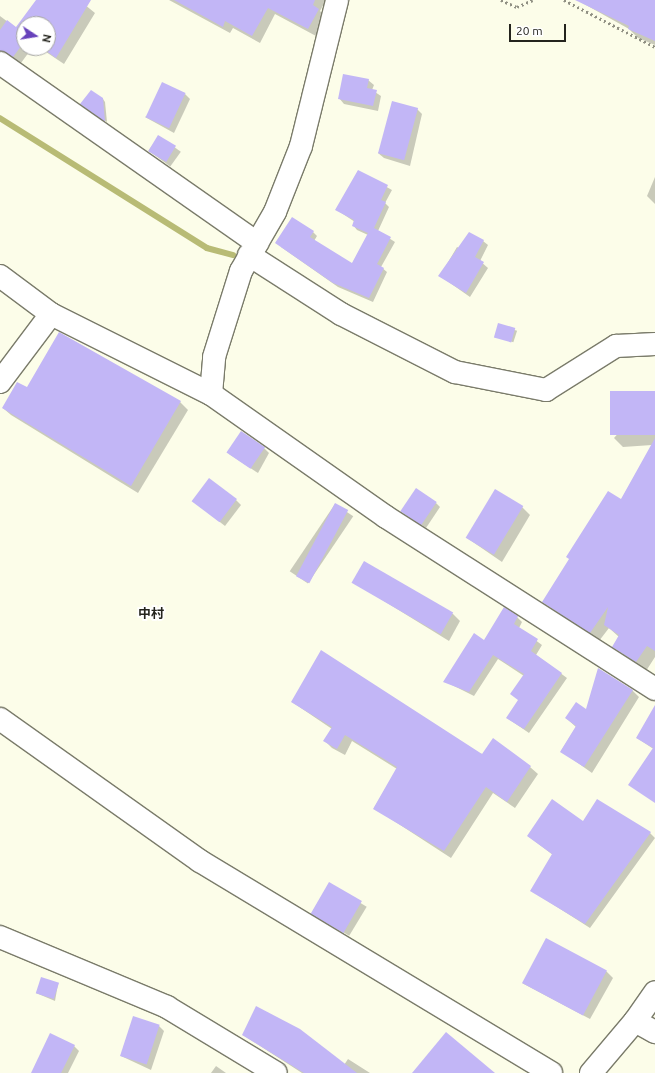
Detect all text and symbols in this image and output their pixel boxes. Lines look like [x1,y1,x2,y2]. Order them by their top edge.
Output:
north arrow [16,16,56,56]
scale bar [511,16,568,42]
text: 20 m [516,24,543,37]
text: N [40,33,53,44]
district label: 中村 [138,605,164,621]

